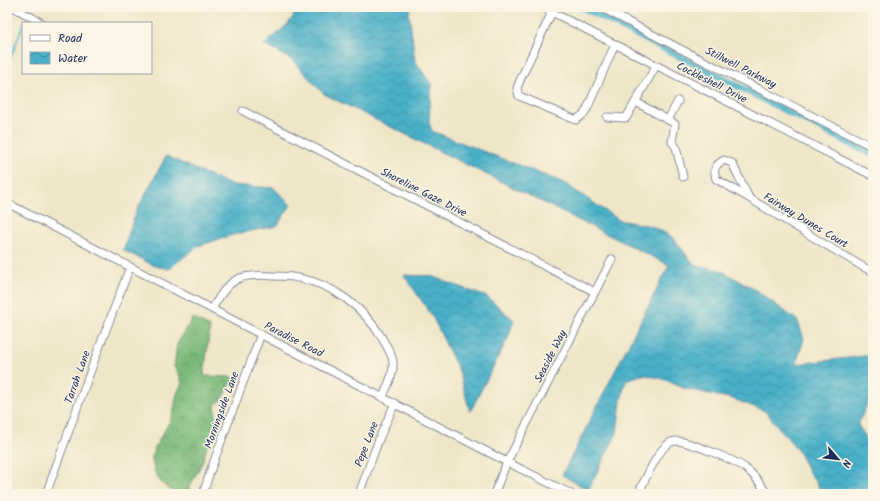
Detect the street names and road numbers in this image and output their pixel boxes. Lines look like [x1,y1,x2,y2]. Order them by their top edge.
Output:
street label: Stillwell Parkway [702,42,780,94]
street label: Cockleshell Drive [673,57,750,109]
street label: Shoreline Gaze Drive [377,163,470,222]
street label: Fairway Dunes Court [760,188,852,254]
street label: Paradise Road [261,317,327,363]
street label: Seaside Way [530,326,572,386]
street label: Tarrah Lane [60,348,96,407]
street label: Morningside Lane [200,369,244,451]
street label: Pepe Lane [350,419,384,470]

